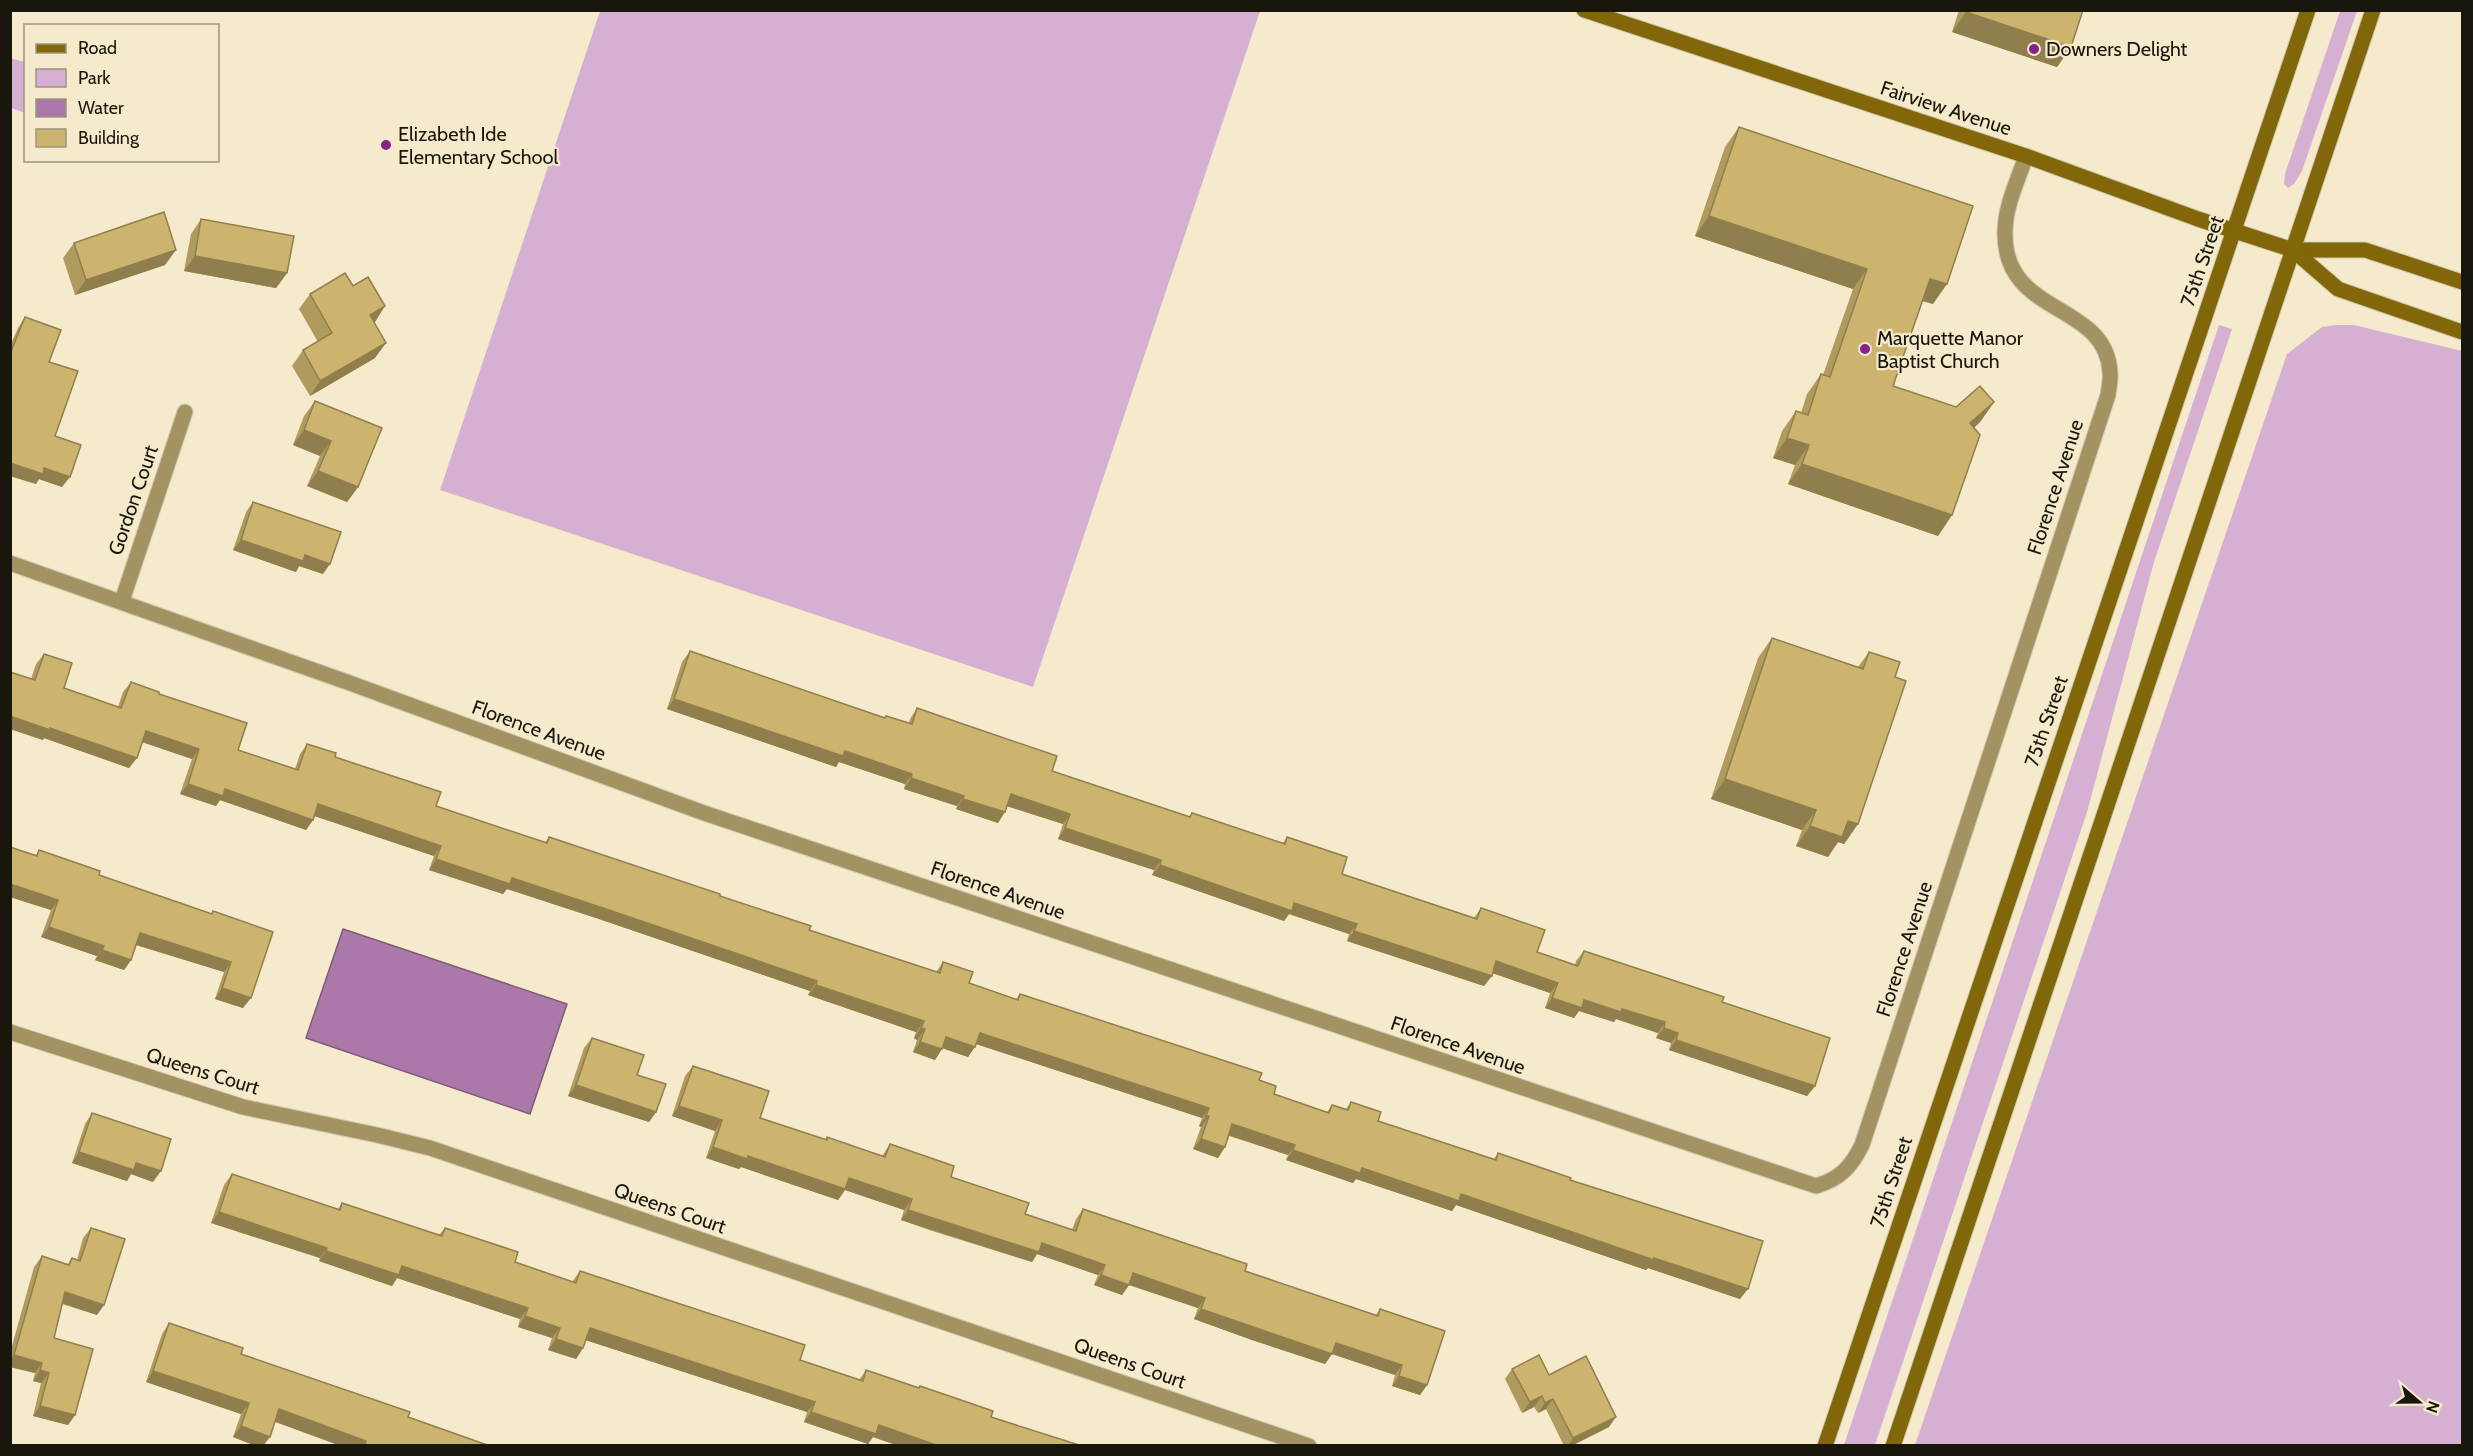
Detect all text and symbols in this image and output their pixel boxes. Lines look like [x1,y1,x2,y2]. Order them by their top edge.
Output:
legend [24,24,219,162]
text: Road [78,37,117,59]
place label: Downers Delight [2046,37,2188,61]
marker: Downers Delight [2027,42,2041,56]
text: Park [78,67,111,89]
street label: Fairview Avenue [1878,76,2014,140]
text: Water [78,97,124,119]
place label: Elizabeth Ide Elementary School [398,122,559,169]
text: Building [78,127,140,149]
marker: Elizabeth Ide Elementary School [379,138,393,152]
street label: 75th Street [2175,212,2229,310]
place label: Marquette Manor Baptist Church [1877,326,2024,373]
marker: Marquette Manor Baptist Church [1858,342,1872,356]
street label: Florence Avenue [2022,416,2088,558]
street label: Gordon Court [103,442,163,558]
street label: 75th Street [2019,672,2073,770]
street label: Florence Avenue [469,695,609,765]
street label: Florence Avenue [928,856,1068,924]
street label: Florence Avenue [1871,878,1937,1020]
street label: Florence Avenue [1388,1011,1528,1079]
street label: Queens Court [144,1042,263,1100]
street label: 75th Street [1865,1133,1917,1231]
street label: Queens Court [611,1178,729,1238]
street label: Queens Court [1071,1333,1189,1393]
north arrow [2389,1372,2449,1432]
text: N [2422,1398,2443,1416]

